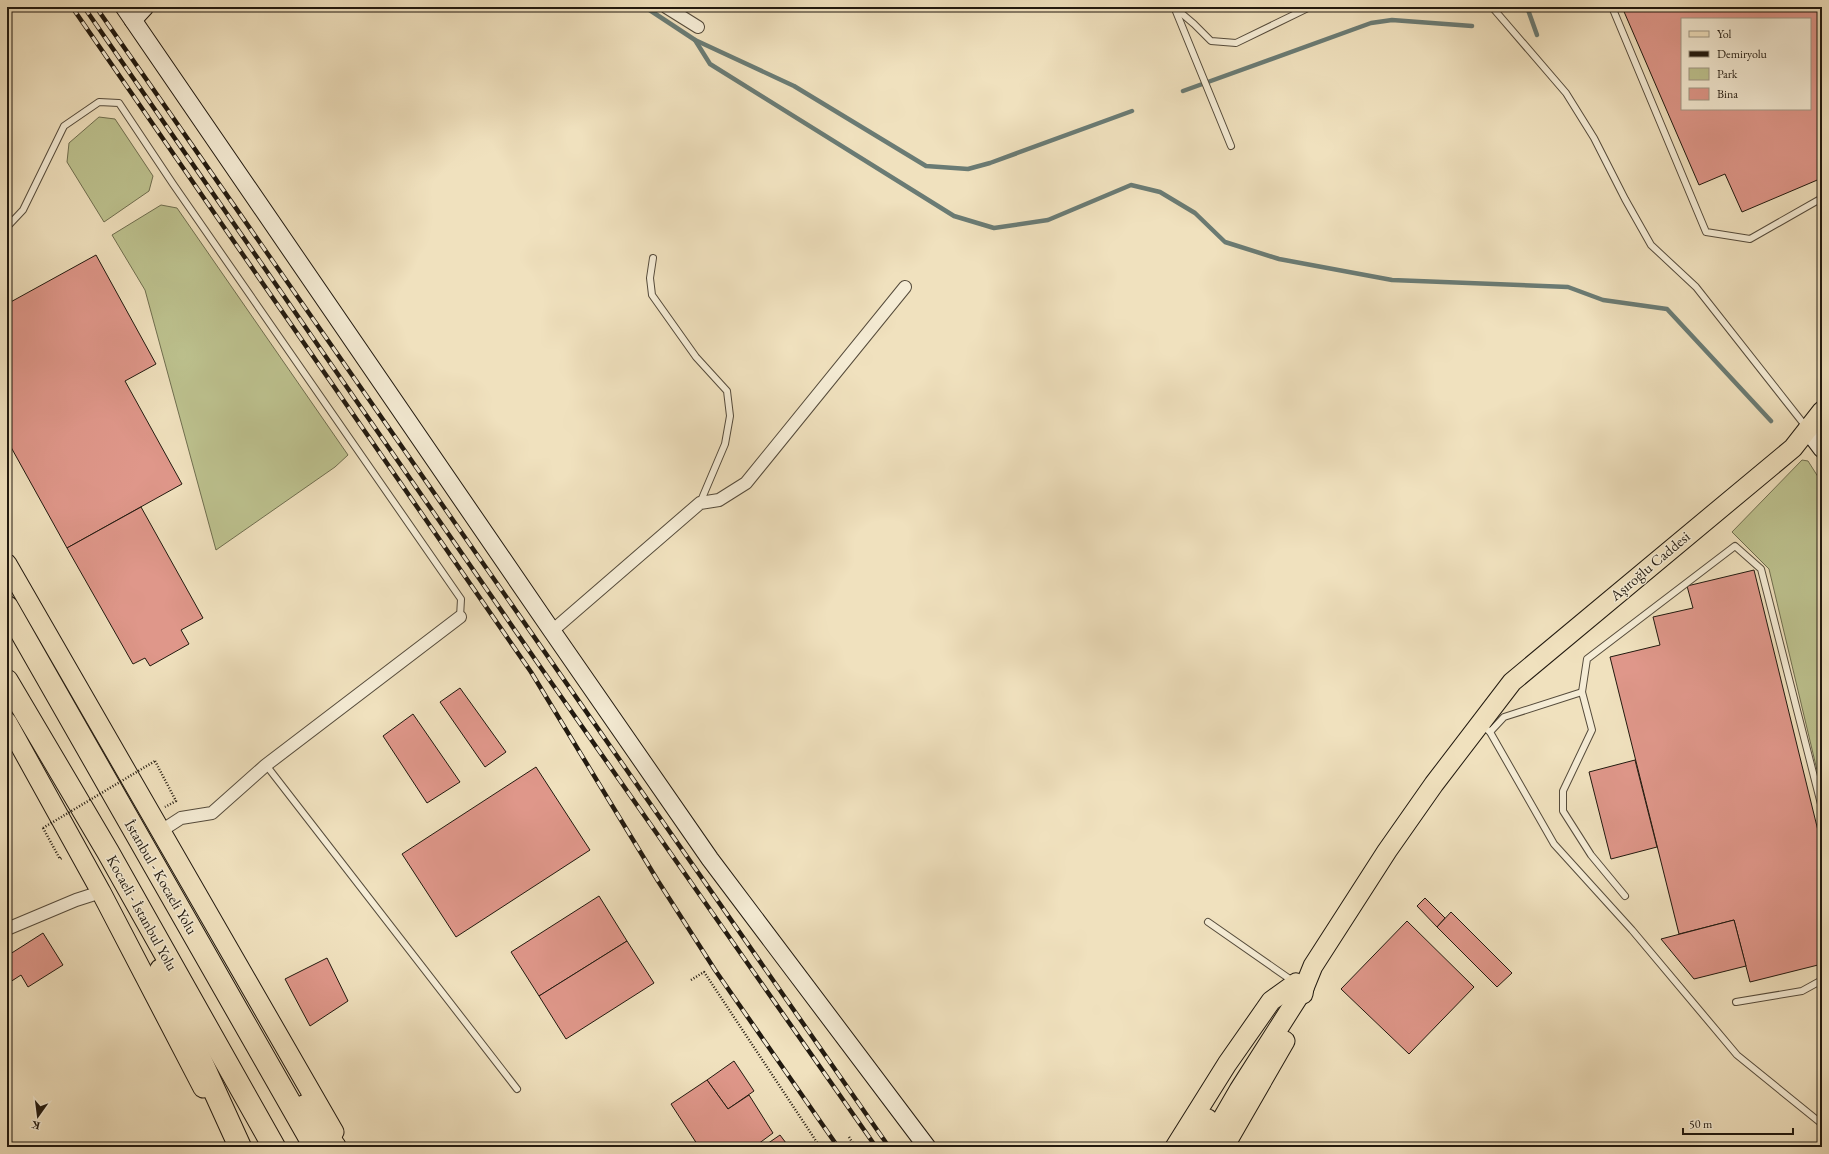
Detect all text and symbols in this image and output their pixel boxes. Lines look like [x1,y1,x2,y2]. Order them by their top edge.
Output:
legend [1681,18,1811,110]
text: Yol [1717,26,1731,42]
text: Demiryolu [1717,46,1768,62]
text: Park [1717,66,1738,82]
text: Bina [1717,86,1738,102]
street label: Aşıroğlu Caddesi [1605,526,1694,605]
street label: İstanbul - Kocaeli Yolu [121,816,202,938]
street label: Kocaeli - İstanbul Yolu [103,852,182,974]
north arrow [18,1096,58,1136]
scale bar [1683,1110,1793,1136]
text: 50 m [1689,1116,1713,1132]
text: K [29,1118,41,1134]

